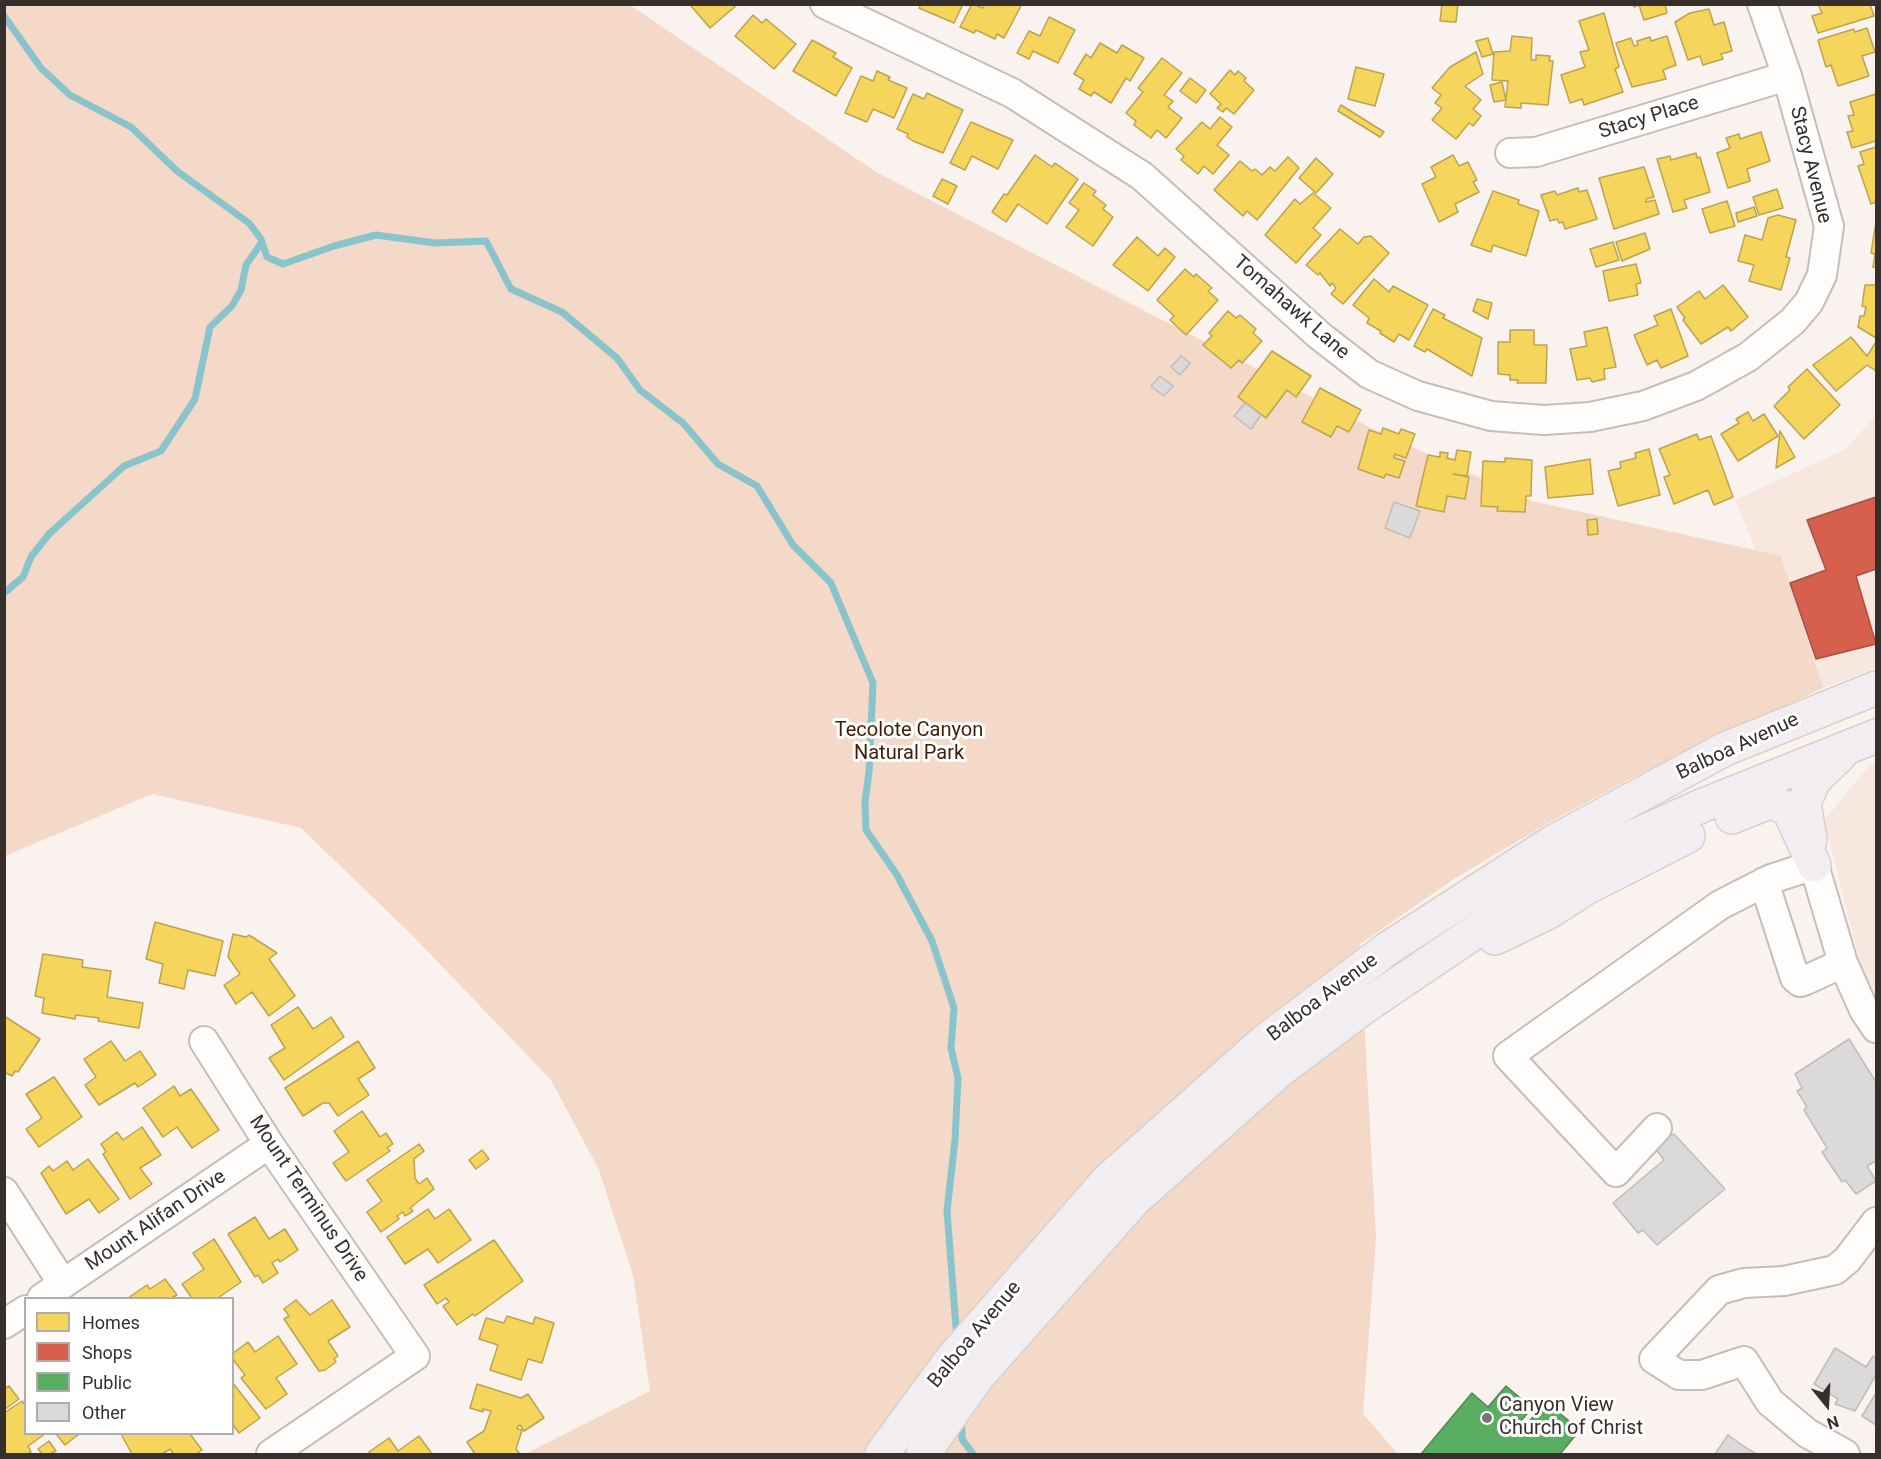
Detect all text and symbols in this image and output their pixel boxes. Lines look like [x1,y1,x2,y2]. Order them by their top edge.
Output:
street label: Stacy Place [1596,91,1702,145]
street label: Stacy Avenue [1784,104,1836,226]
street label: Tomahawk Lane [1228,251,1354,365]
street label: Balboa Avenue [1673,708,1803,786]
park label: Tecolote Canyon Natural Park [835,719,983,766]
street label: Balboa Avenue [1263,949,1383,1047]
street label: Mount Terminus Drive [243,1111,373,1287]
street label: Mount Alifan Drive [81,1165,231,1277]
street label: Balboa Avenue [923,1277,1027,1393]
legend [24,1297,234,1435]
text: Homes [82,1312,140,1333]
text: Shops [82,1342,132,1363]
text: Public [82,1372,132,1393]
north arrow [1797,1375,1857,1435]
place label: Canyon View Church of Christ [1499,1394,1643,1441]
text: Other [82,1402,126,1423]
marker: Canyon View Church of Christ [1480,1411,1494,1425]
text: N [1824,1412,1841,1433]

